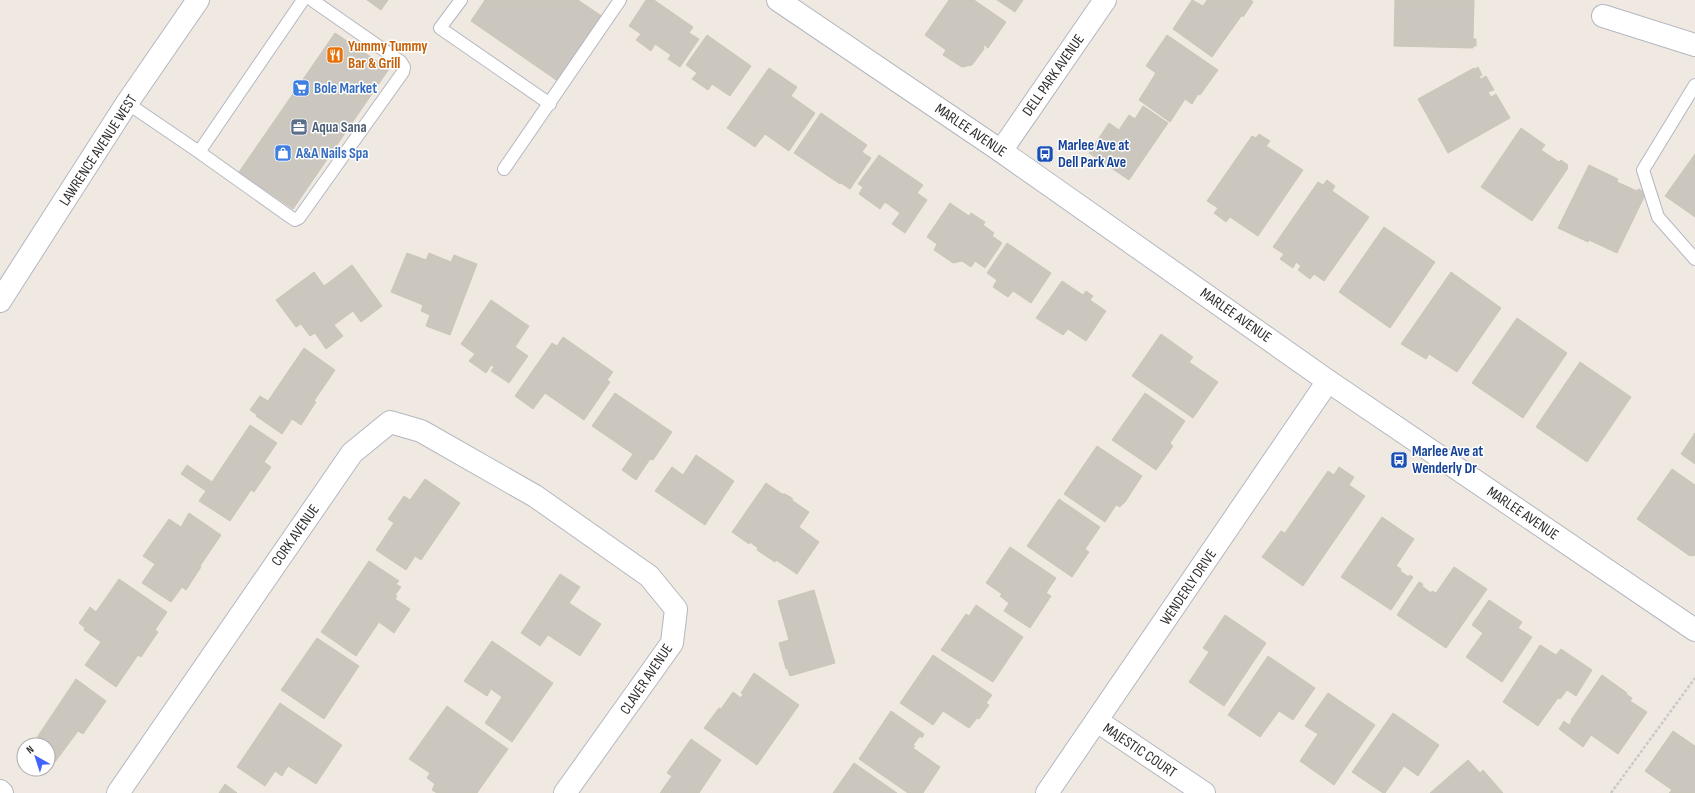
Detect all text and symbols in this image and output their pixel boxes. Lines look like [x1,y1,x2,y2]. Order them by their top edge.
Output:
street label: DELL PARK AVENUE [1018,31,1089,120]
place label: Yummy Tummy Bar & Grill [348,37,428,73]
restaurant icon: Yummy Tummy Bar & Grill [325,45,345,65]
supermarket icon: Bole Market [291,78,311,98]
place label: Bole Market [314,79,377,98]
street label: LAWRENCE AVENUE WEST [55,91,142,210]
street label: MARLEE AVENUE [931,99,1010,161]
office icon: Aqua Sana [289,117,309,137]
place label: Aqua Sana [311,118,367,137]
place label: Marlee Ave at Dell Park Ave [1058,136,1129,172]
shop icon: A&A Nails Spa [273,143,293,163]
place label: A&A Nails Spa [295,144,368,163]
bus stop icon: Marlee Ave at Dell Park Ave [1035,144,1055,164]
street label: MARLEE AVENUE [1196,284,1275,347]
place label: Marlee Ave at Wenderly Dr [1412,442,1483,478]
bus stop icon: Marlee Ave at Wenderly Dr [1389,450,1409,470]
street label: MARLEE AVENUE [1483,482,1562,544]
street label: CORK AVENUE [267,501,324,570]
street label: WENDERLY DRIVE [1156,546,1221,629]
street label: CLAVER AVENUE [616,640,677,718]
street label: MAJESTIC COURT [1099,719,1180,782]
north arrow [16,737,56,777]
text: N [24,743,36,757]

